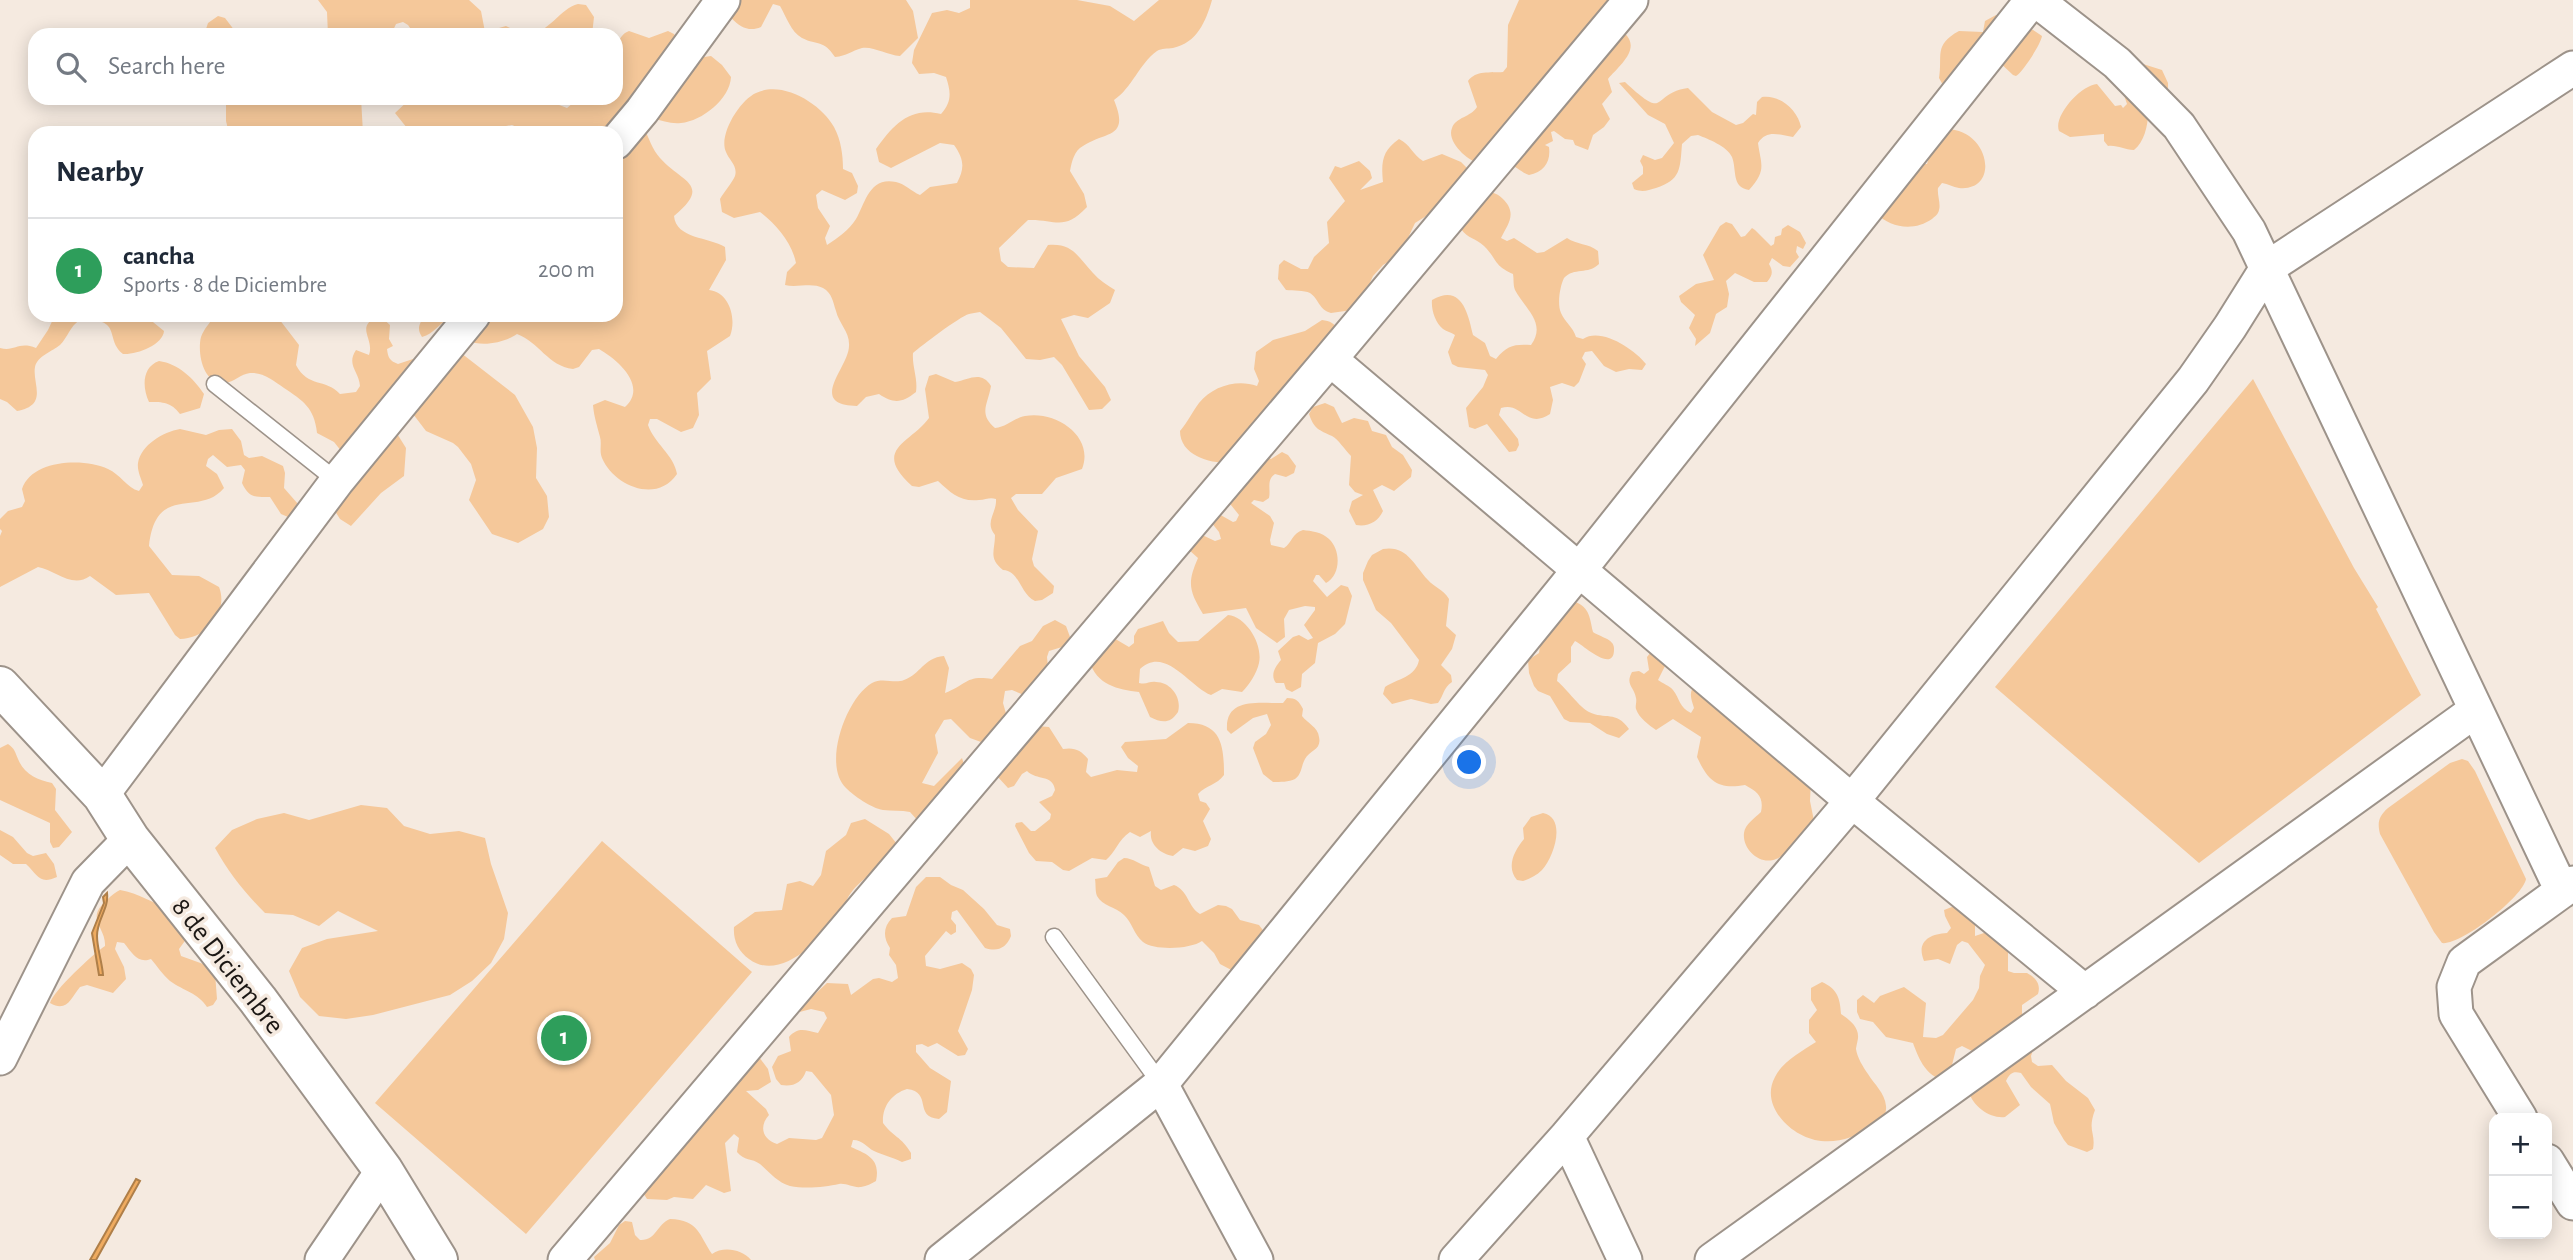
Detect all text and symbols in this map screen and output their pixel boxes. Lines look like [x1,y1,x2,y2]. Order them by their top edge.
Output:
search box [28,28,623,105]
icon: search [52,48,90,86]
text: Search here [108,53,226,79]
text: Nearby [56,157,144,187]
text: cancha [123,243,195,269]
text: 1 [75,259,83,282]
text: 200 m [538,259,595,282]
text: Sports · 8 de Diciembre [123,274,327,297]
your location [1452,745,1486,779]
street label: 8 de Diciembre [166,893,289,1039]
pin: 1 [541,1012,587,1064]
map controls [2489,1113,2552,1239]
button: + [2489,1113,2552,1176]
button: − [2489,1176,2552,1239]

